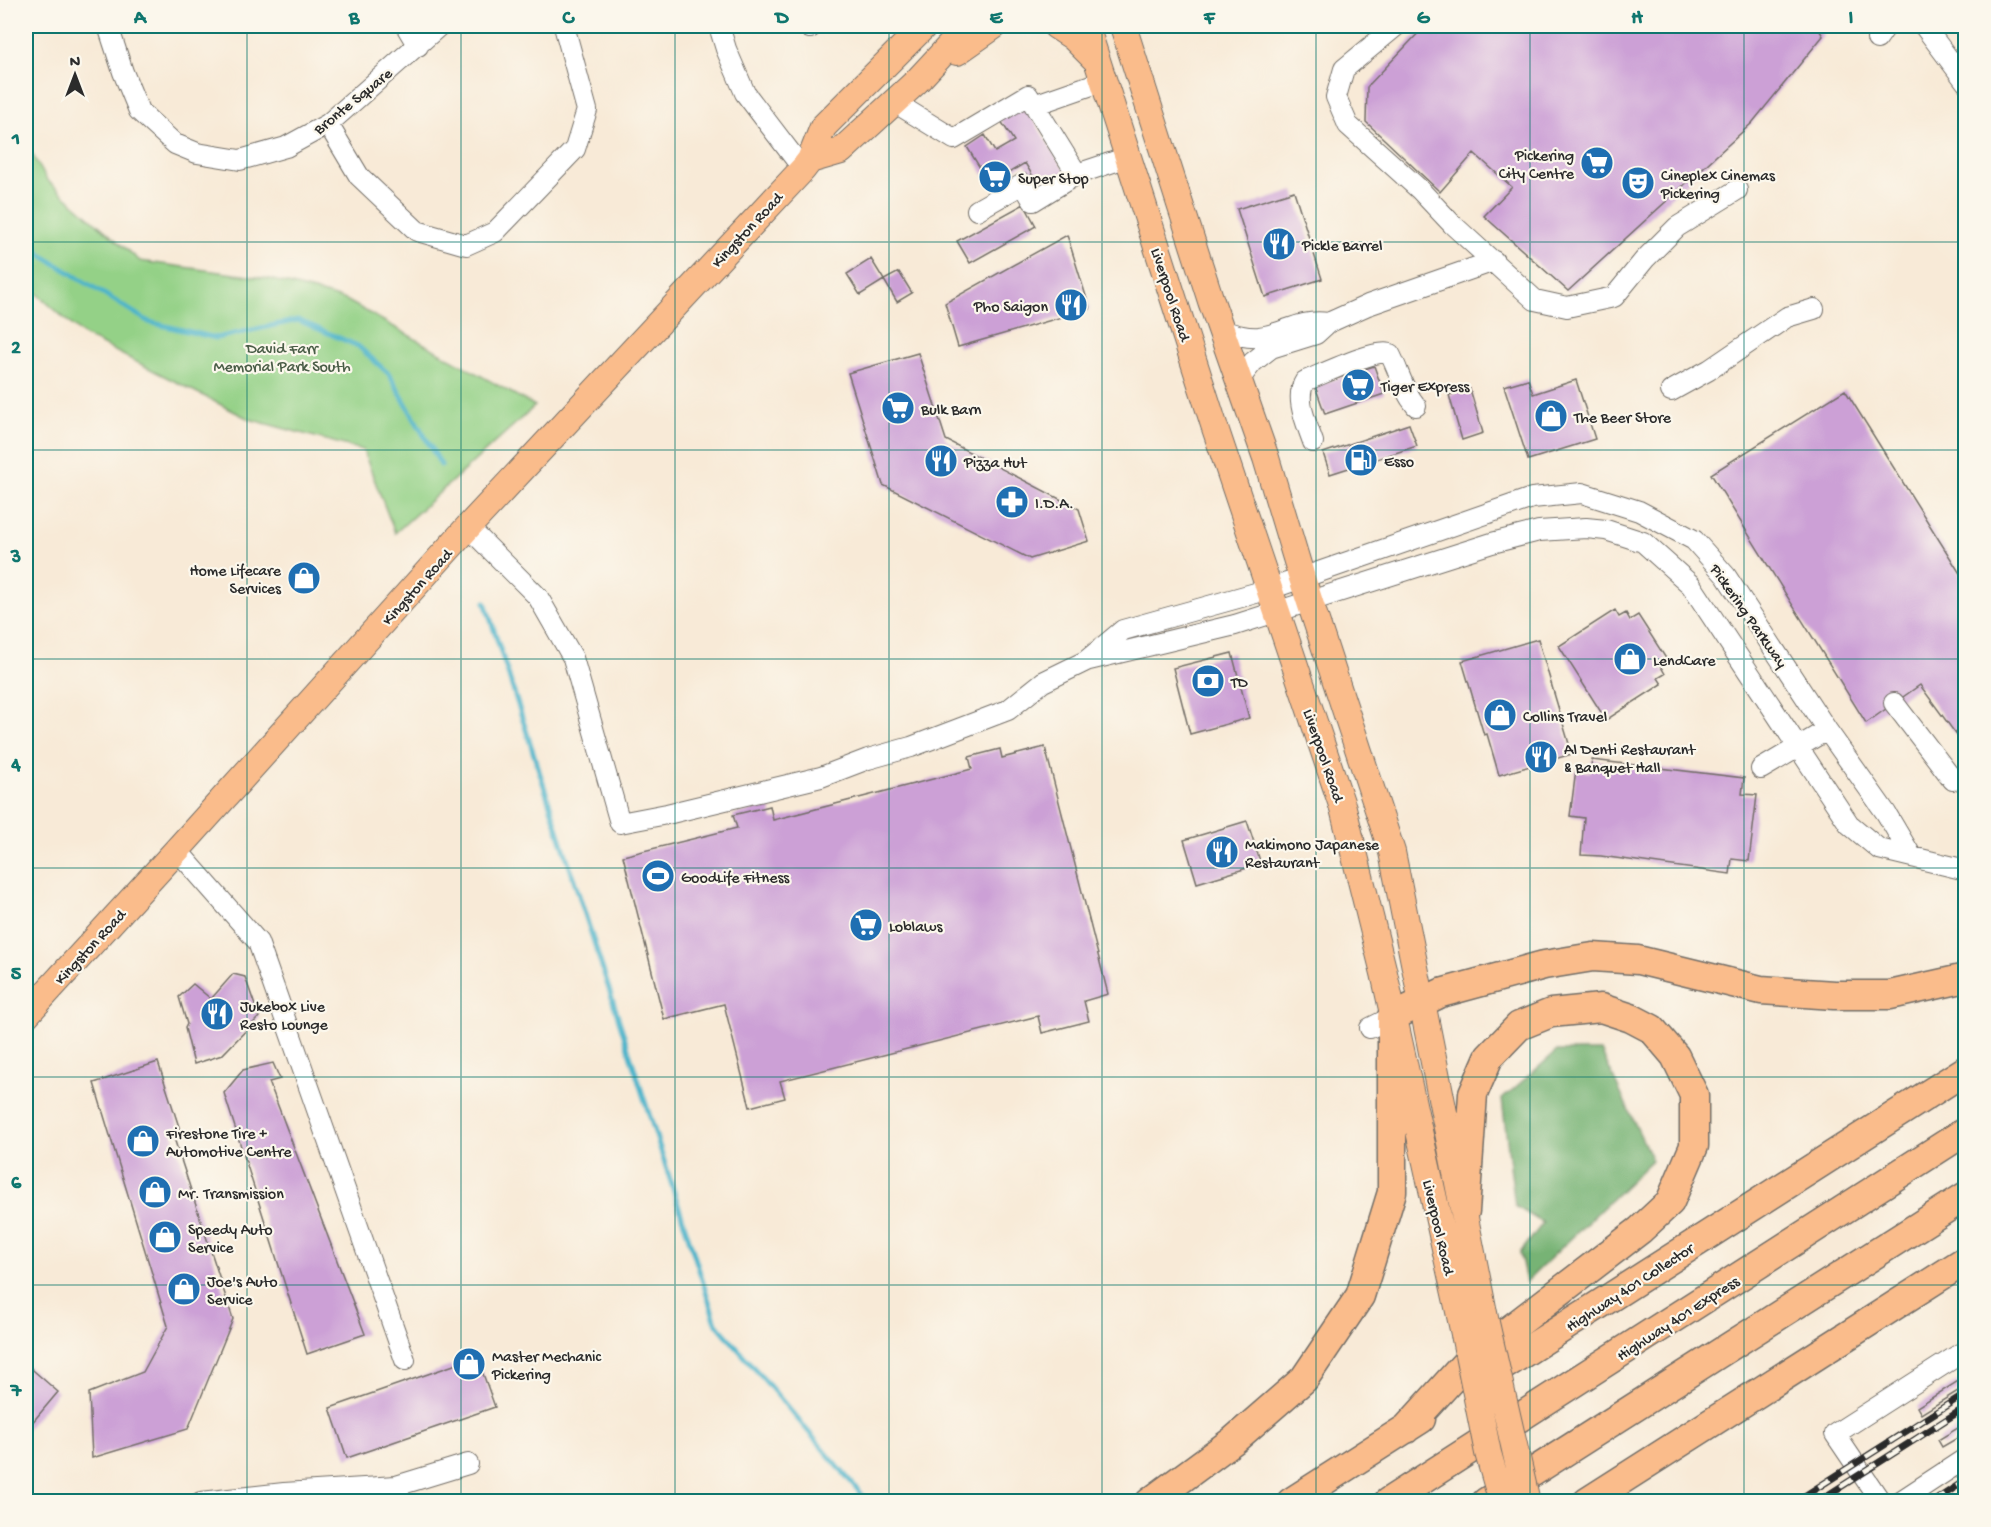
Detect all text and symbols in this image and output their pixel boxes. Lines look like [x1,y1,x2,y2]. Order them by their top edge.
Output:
text: A [133,8,148,31]
text: B [348,8,360,31]
text: C [562,8,576,31]
text: D [773,8,789,31]
text: E [990,8,1004,31]
text: F [1203,8,1216,31]
text: G [1417,8,1431,31]
text: H [1631,8,1643,31]
text: I [1849,8,1854,31]
north arrow [45,45,105,105]
text: N [70,54,81,73]
street label: Bronte Square [310,65,398,141]
text: 1 [11,129,20,152]
supermarket icon: Pickering City Centre [1579,145,1615,181]
place label: Pickering City Centre [1499,148,1575,185]
supermarket icon: Super Stop [977,159,1013,195]
theatre icon: Cineplex Cinemas Pickering [1620,165,1656,201]
place label: Cineplex Cinemas Pickering [1660,168,1776,205]
place label: Super Stop [1018,171,1089,190]
street label: Kingston Road [709,189,789,273]
restaurant icon: Pickle Barrel [1261,226,1297,262]
place label: Pickle Barrel [1301,238,1383,257]
street label: Liverpool Road [1145,246,1193,346]
restaurant icon: Pho Saigon [1053,287,1089,323]
place label: Pho Saigon [973,299,1048,318]
text: 2 [11,338,21,361]
park label: David Farr Memorial Park South [213,341,351,378]
supermarket icon: Tiger Express [1340,367,1376,403]
place label: Tiger Express [1380,379,1471,398]
supermarket icon: Bulk Barn [880,390,916,426]
shop icon: The Beer Store [1533,398,1569,434]
place label: Bulk Barn [920,402,982,421]
place label: The Beer Store [1573,410,1672,429]
fuel station icon: Esso [1343,442,1379,478]
restaurant icon: Pizza Hut [923,443,959,479]
place label: Esso [1384,454,1414,473]
place label: Pizza Hut [963,455,1028,474]
pharmacy icon: I.D.A. [994,484,1030,520]
place label: I.D.A. [1035,496,1074,515]
street label: Kingston Road [379,545,459,630]
text: 3 [10,547,21,570]
shop icon: Home Lifecare Services [286,560,322,596]
street label: Pickering Parkway [1704,561,1790,673]
place label: Home Lifecare Services [189,563,282,600]
shop icon: LendCare [1612,641,1648,677]
place label: LendCare [1653,653,1716,672]
bank icon: TD [1190,663,1226,699]
place label: TD [1230,675,1248,694]
shop icon: Collins Travel [1482,697,1518,733]
street label: Liverpool Road [1297,707,1347,807]
place label: Collins Travel [1523,709,1607,728]
restaurant icon: Al Denti Restaurant & Banquet Hall [1523,739,1559,775]
place label: Al Denti Restaurant & Banquet Hall [1564,742,1696,779]
text: 4 [10,755,21,778]
restaurant icon: Makimono Japanese Restaurant [1204,834,1240,870]
place label: Makimono Japanese Restaurant [1245,837,1380,874]
sports icon: GoodLife Fitness [640,858,676,894]
place label: GoodLife Fitness [681,870,790,889]
street label: Kingston Road [52,906,132,990]
supermarket icon: Loblaws [848,907,884,943]
place label: Loblaws [889,919,943,938]
text: 5 [11,964,22,987]
restaurant icon: Jukebox Live Resto Lounge [199,996,235,1032]
place label: Jukebox Live Resto Lounge [240,999,329,1036]
shop icon: Firestone Tire + Automotive Centre [125,1123,161,1159]
place label: Firestone Tire + Automotive Centre [165,1126,292,1163]
text: 6 [11,1173,22,1196]
shop icon: Mr. Transmission [137,1174,173,1210]
street label: Liverpool Road [1416,1178,1457,1279]
place label: Mr. Transmission [178,1186,284,1205]
shop icon: Speedy Auto Service [147,1219,183,1255]
place label: Speedy Auto Service [188,1222,273,1259]
street label: Highway 401 Collector [1564,1240,1699,1337]
shop icon: Joe's Auto Service [166,1271,202,1307]
street label: Highway 401 Express [1614,1273,1745,1367]
place label: Joe's Auto Service [207,1274,278,1311]
shop icon: Master Mechanic Pickering [451,1346,487,1382]
place label: Master Mechanic Pickering [491,1349,601,1386]
text: 7 [10,1381,23,1404]

